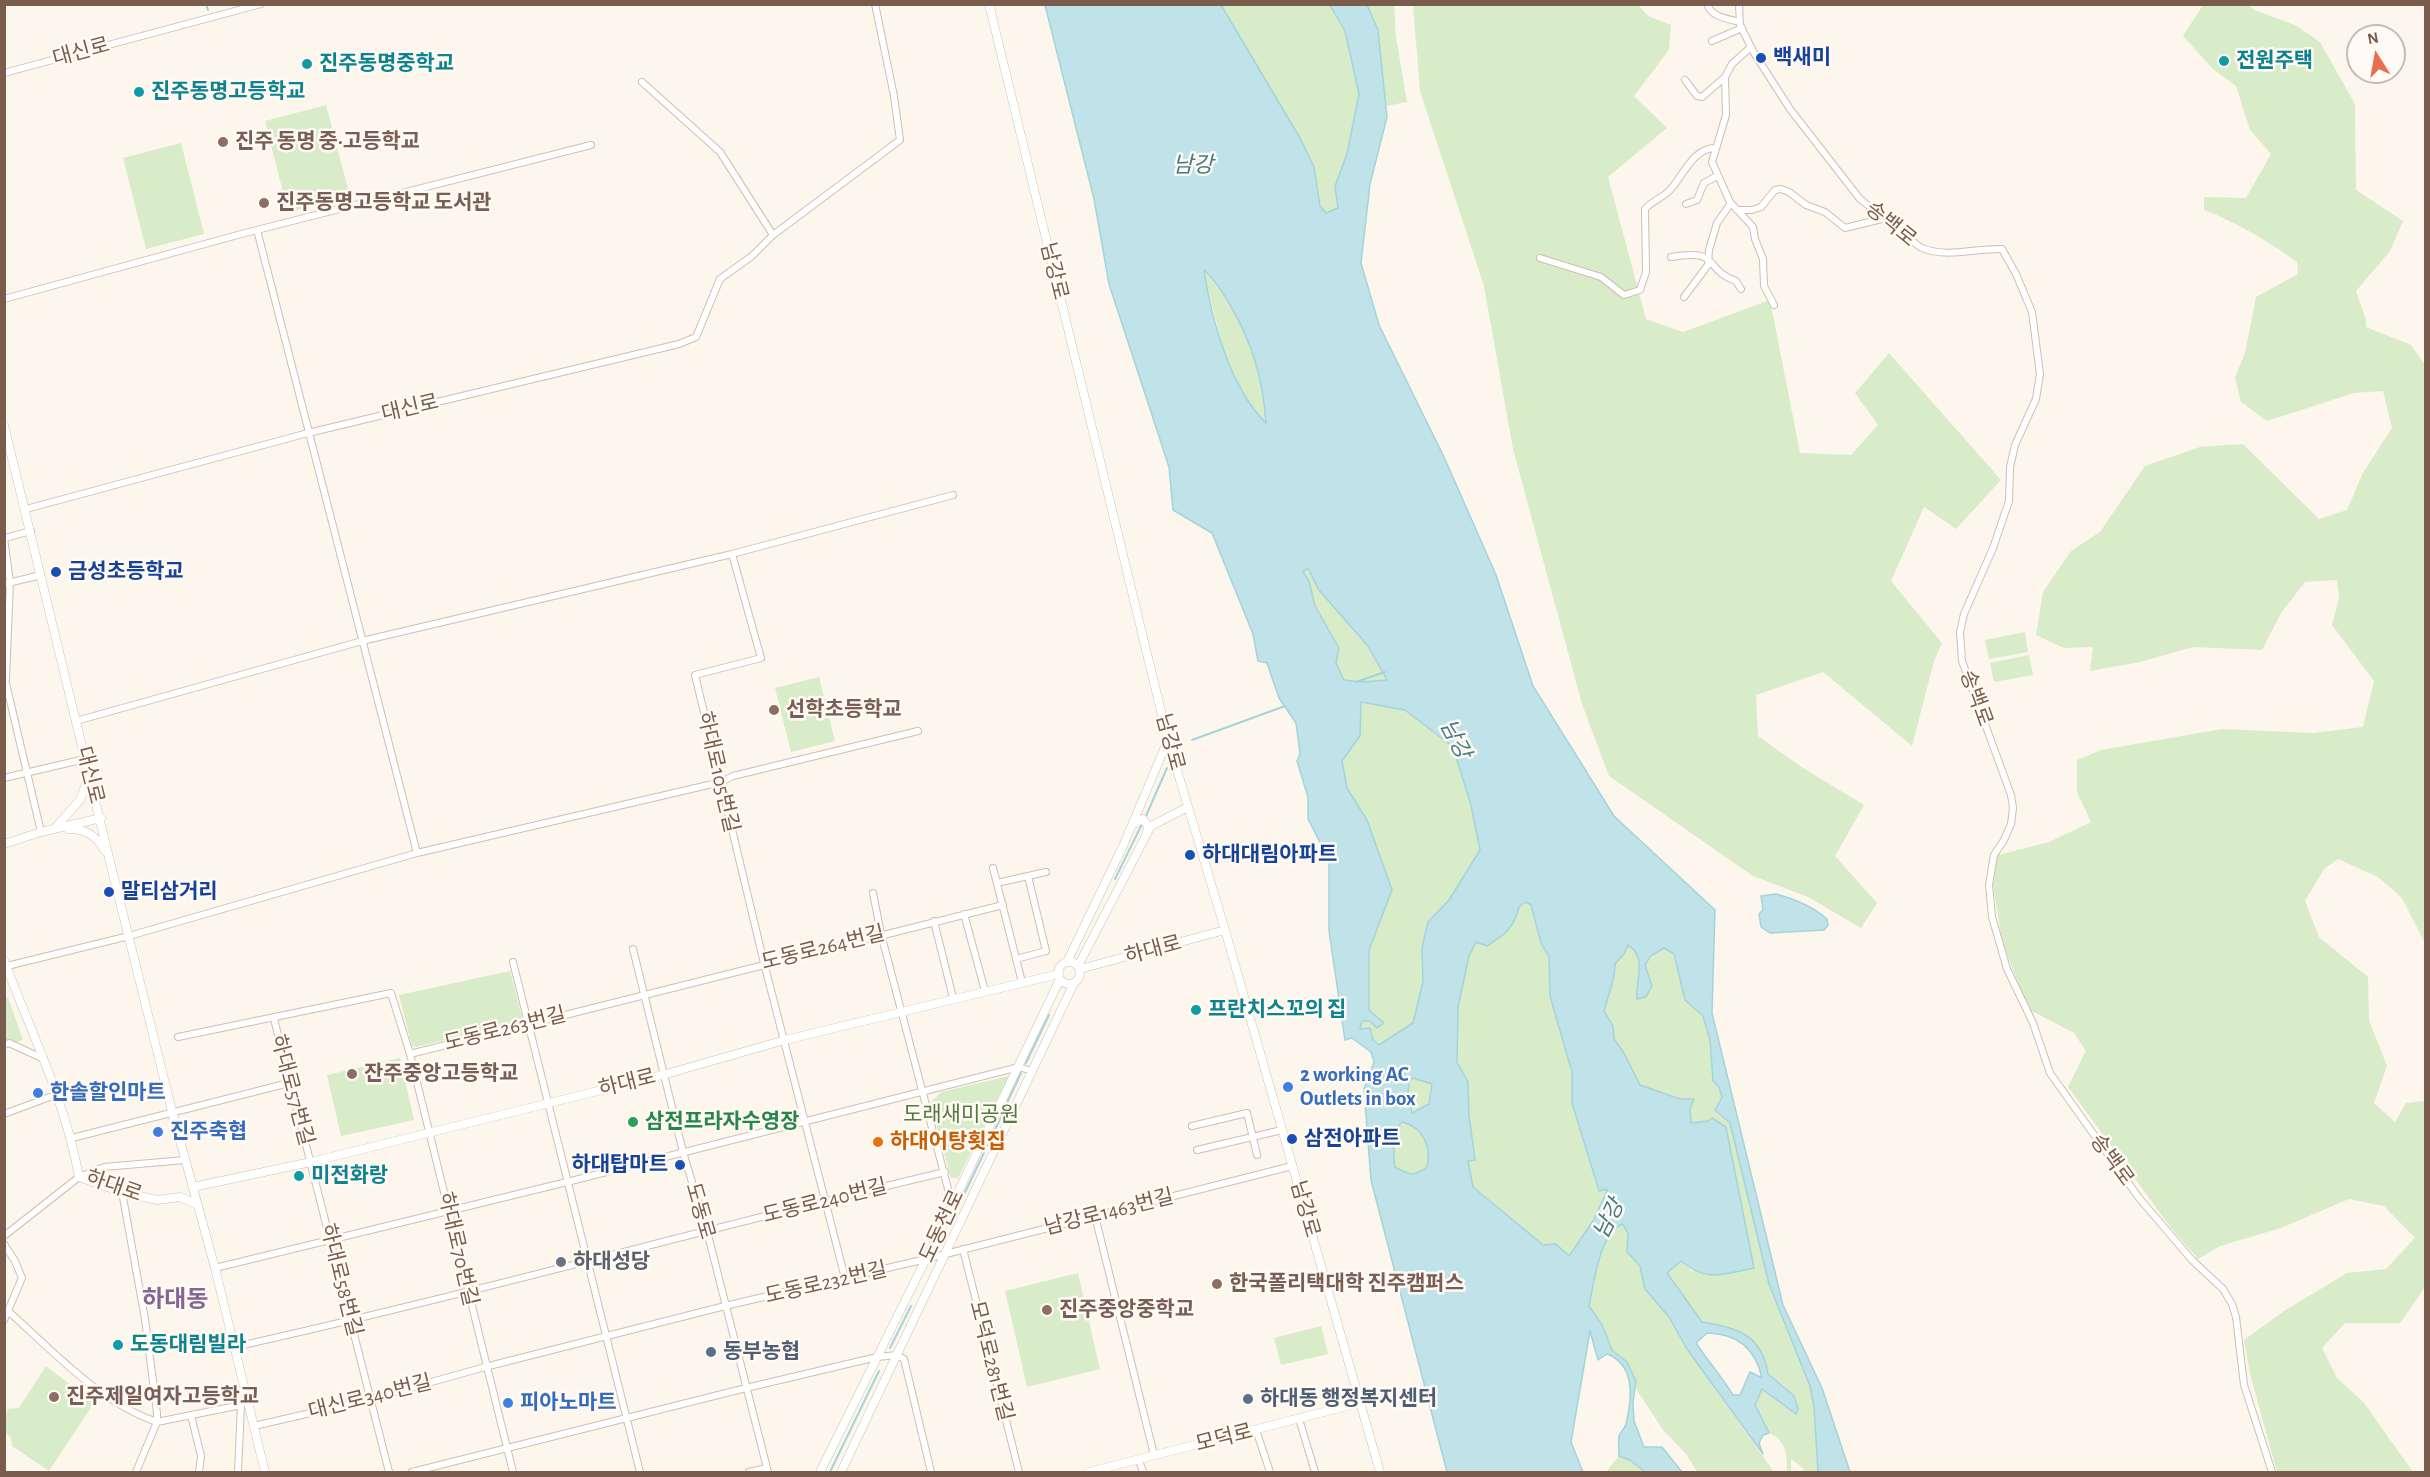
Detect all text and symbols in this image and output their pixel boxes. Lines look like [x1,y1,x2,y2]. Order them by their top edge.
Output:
north arrow [2346,24,2406,84]
text: N [2366,29,2380,47]
street label: 대신로 [50,32,112,72]
place label: 백새미 [1773,45,1831,71]
place label: 전원주택 [2236,48,2313,74]
place label: 진주동명중학교 [319,51,454,77]
marker: 백새미 [1754,51,1768,65]
marker: 전원주택 [2217,54,2231,68]
marker: 진주동명중학교 [300,57,314,71]
place label: 진주동명고등학교 [151,79,306,105]
marker: 진주동명고등학교 [132,85,146,99]
place label: 진주 동명 중·고등학교 [235,129,420,155]
marker: 진주 동명 중·고등학교 [216,135,230,149]
water label: 남강 [1173,152,1213,178]
place label: 진주동명고등학교 도서관 [276,190,492,216]
marker: 진주동명고등학교 도서관 [257,196,271,210]
street label: 송백로 [1861,196,1921,252]
street label: 남강로 [1035,240,1073,302]
street label: 대신로 [379,389,441,427]
place label: 금성초등학교 [68,559,184,585]
marker: 금성초등학교 [49,565,63,579]
street label: 송백로 [1954,666,1998,730]
place label: 선학초등학교 [786,697,902,723]
marker: 선학초등학교 [767,703,781,717]
street label: 하대로105번길 [692,709,744,835]
street label: 남강로 [1150,711,1190,773]
water label: 남강 [1434,715,1476,763]
street label: 대신로 [71,744,109,806]
place label: 하대대림아파트 [1202,842,1337,868]
marker: 하대대림아파트 [1183,848,1197,862]
place label: 말티삼거리 [121,879,218,905]
marker: 말티삼거리 [102,885,116,899]
street label: 도동로264번길 [759,921,887,975]
street label: 하대로 [1122,930,1184,970]
place label: 프란치스꼬의 집 [1208,997,1346,1023]
street label: 도동로263번길 [441,1002,569,1056]
marker: 프란치스꼬의 집 [1189,1003,1203,1017]
street label: 하대로57번길 [265,1032,319,1148]
place label: 잔주중앙고등학교 [364,1061,519,1087]
place label: 2 working AC Outlets in box [1300,1062,1416,1112]
street label: 하대로 [596,1064,658,1102]
marker: 잔주중앙고등학교 [345,1067,359,1081]
place label: 한솔할인마트 [50,1080,166,1106]
marker: 2 working AC Outlets in box [1281,1080,1295,1094]
marker: 한솔할인마트 [31,1086,45,1100]
park label: 도래새미공원 [903,1102,1019,1128]
place label: 삼전프라자수영장 [645,1109,800,1135]
marker: 삼전프라자수영장 [626,1115,640,1129]
place label: 진주축협 [170,1119,247,1145]
marker: 진주축협 [151,1125,165,1139]
place label: 삼전아파트 [1304,1126,1401,1152]
place label: 하대어탕횟집 [890,1129,1006,1155]
street label: 송백로 [2085,1129,2139,1191]
marker: 삼전아파트 [1285,1132,1299,1146]
marker: 하대어탕횟집 [871,1135,885,1149]
place label: 하대탑마트 [571,1152,668,1178]
marker: 하대탑마트 [673,1158,687,1172]
place label: 미전화랑 [311,1163,388,1189]
street label: 하대로 [82,1165,146,1207]
marker: 미전화랑 [292,1169,306,1183]
street label: 도동로240번길 [760,1173,890,1229]
street label: 남강로 [1285,1178,1325,1240]
street label: 도동로 [680,1180,720,1242]
street label: 남강로1463번길 [1042,1184,1176,1240]
street label: 도동천로 [914,1186,970,1266]
street label: 하대로70번길 [433,1189,483,1309]
water label: 남강 [1588,1195,1630,1243]
street label: 하대로58번길 [315,1221,367,1339]
place label: 하대성당 [573,1249,650,1275]
marker: 하대성당 [554,1255,568,1269]
street label: 도동로232번길 [763,1257,889,1309]
place label: 한국폴리택대학 진주캠퍼스 [1229,1271,1464,1297]
marker: 한국폴리택대학 진주캠퍼스 [1210,1277,1224,1291]
district label: 하대동 [142,1286,208,1314]
place label: 진주중앙중학교 [1059,1297,1194,1323]
street label: 모덕로281번길 [964,1298,1018,1424]
marker: 진주중앙중학교 [1040,1303,1054,1317]
place label: 도동대림빌라 [130,1332,246,1358]
marker: 도동대림빌라 [111,1338,125,1352]
place label: 동부농협 [723,1339,800,1365]
marker: 동부농협 [704,1345,718,1359]
street label: 대신로340번길 [306,1369,434,1425]
place label: 진주제일여자고등학교 [66,1384,259,1410]
place label: 하대동 행정복지센터 [1260,1386,1437,1412]
marker: 진주제일여자고등학교 [47,1390,61,1404]
place label: 피아노마트 [520,1390,617,1416]
marker: 하대동 행정복지센터 [1241,1392,1255,1406]
marker: 피아노마트 [501,1396,515,1410]
street label: 모덕로 [1193,1419,1255,1457]

